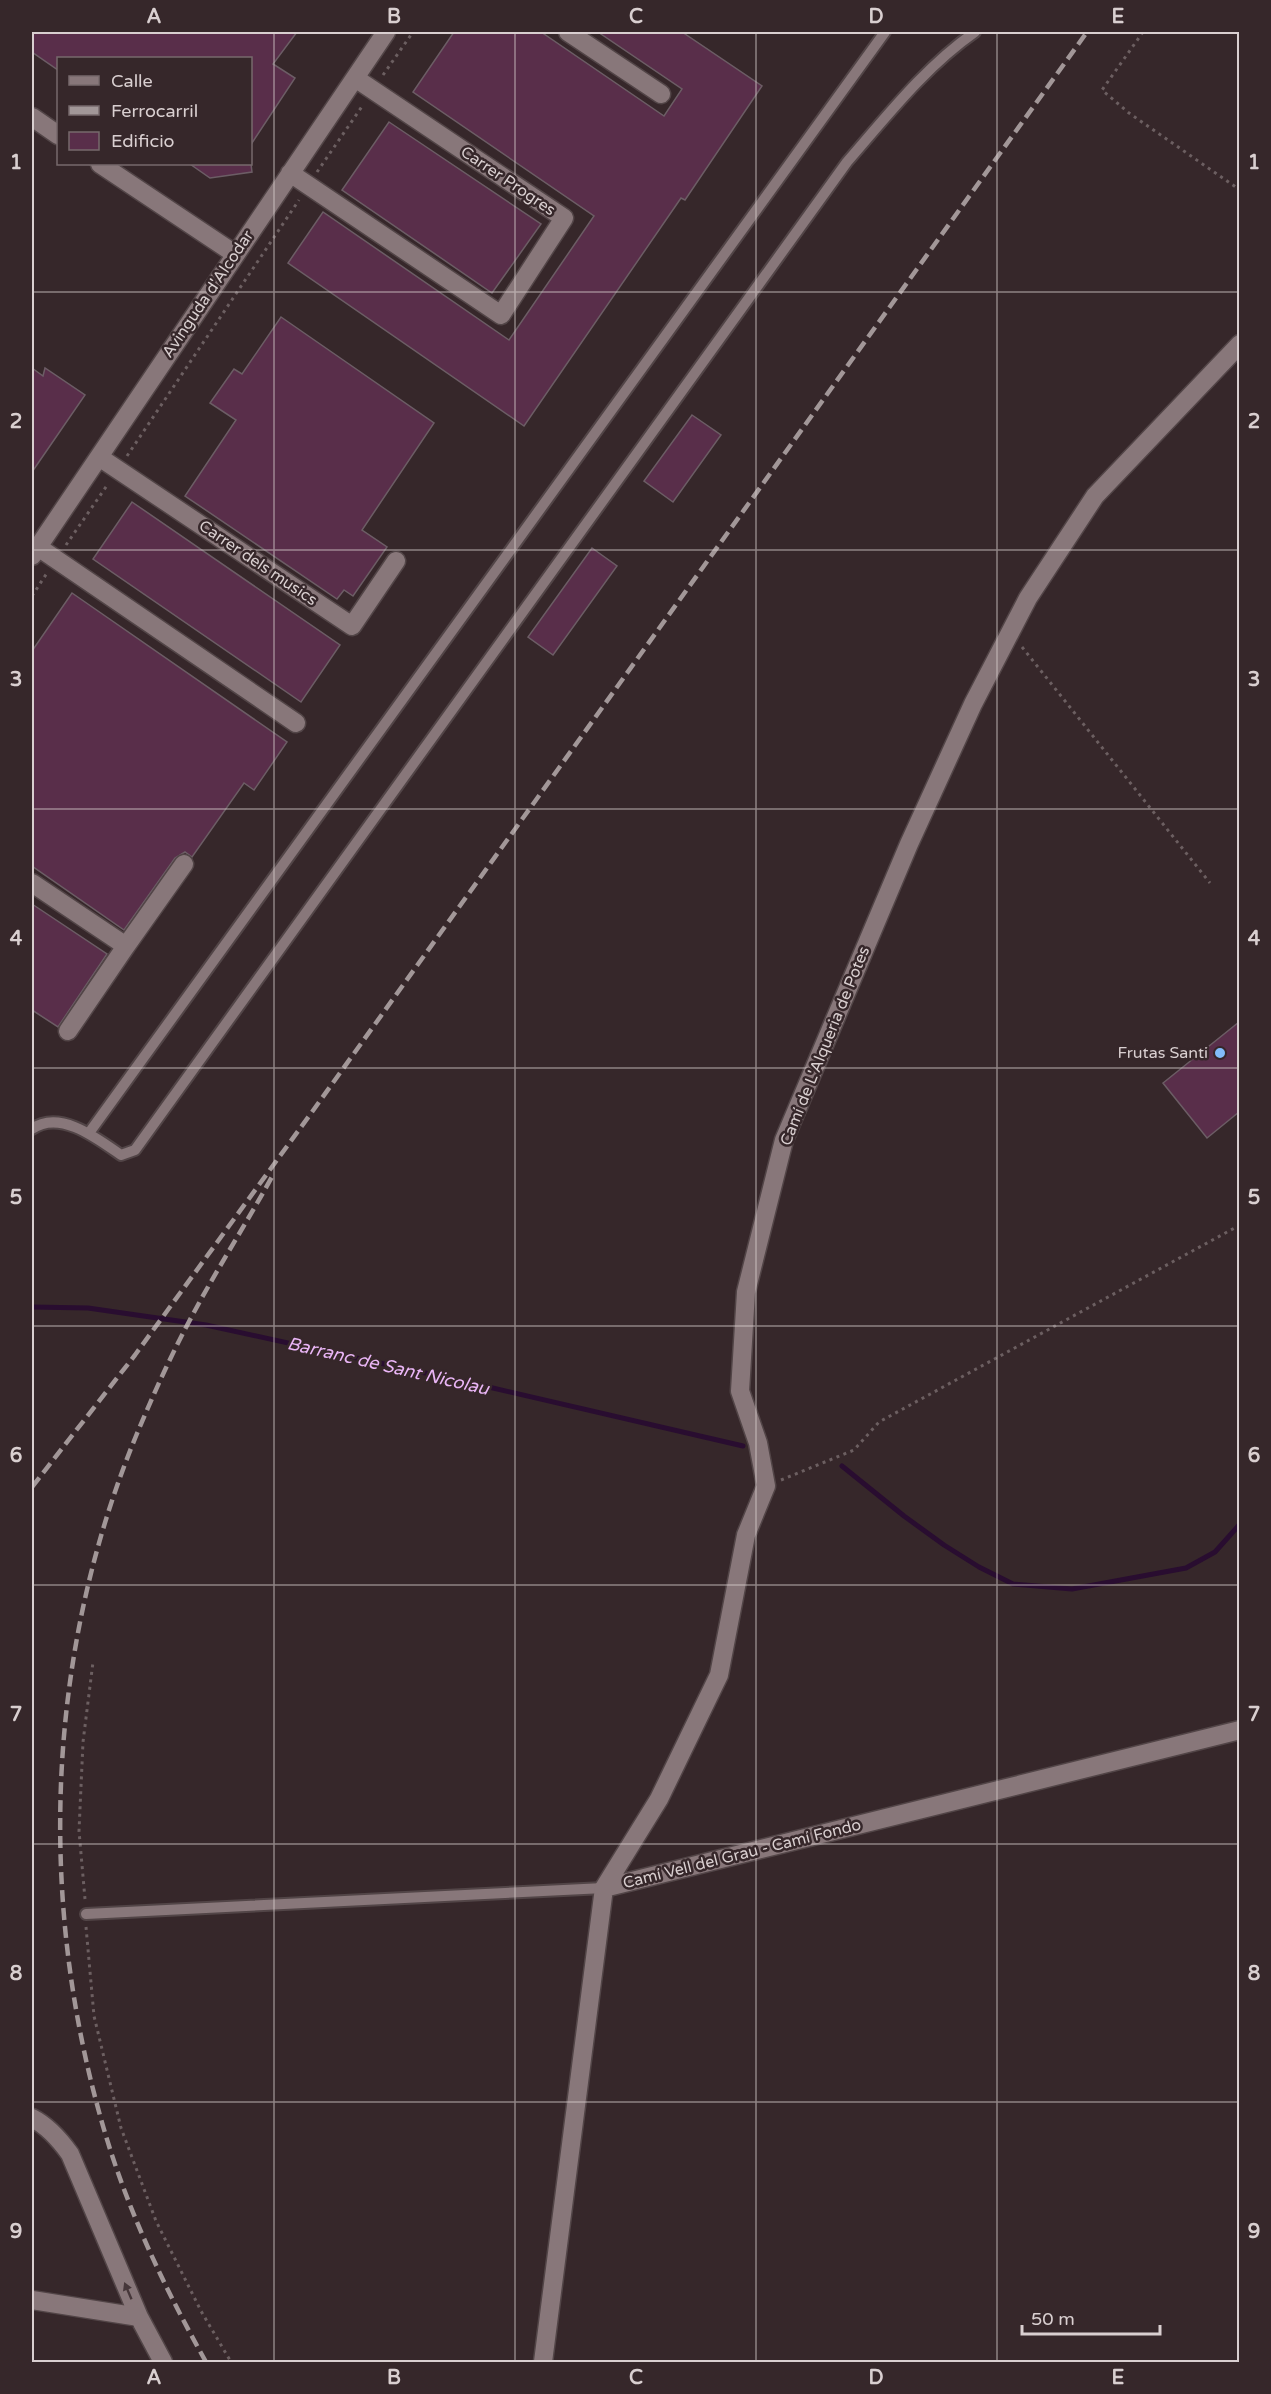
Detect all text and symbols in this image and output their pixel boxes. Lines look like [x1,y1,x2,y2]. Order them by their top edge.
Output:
text: A [147,5,162,29]
text: B [387,5,401,29]
text: C [629,5,643,29]
text: D [868,5,884,29]
text: E [1112,5,1125,29]
legend [57,57,252,165]
text: Calle [111,70,153,92]
text: Ferrocarril [111,100,198,122]
text: Edificio [111,130,175,152]
street label: Carrer Progres [457,142,559,220]
text: 1 [10,151,22,175]
text: 1 [1248,151,1260,175]
street label: Avinguda d'Alcodar [158,226,259,362]
text: 2 [10,410,22,434]
text: 2 [1248,410,1260,434]
street label: Carrer dels musics [195,516,321,610]
text: 3 [10,668,22,692]
text: 3 [1248,668,1260,692]
text: 4 [10,927,23,951]
text: 4 [1248,927,1261,951]
street label: Camí de L'Alqueria de Potes [776,943,874,1149]
place label: Frutas Santi [1117,1043,1208,1063]
marker: Frutas Santi [1213,1046,1227,1060]
text: 5 [10,1186,22,1210]
text: 5 [1248,1186,1260,1210]
water label: Barranc de Sant Nicolau [285,1332,492,1400]
text: 6 [10,1444,22,1468]
text: 6 [1248,1444,1260,1468]
text: 7 [10,1703,22,1727]
text: 7 [1248,1703,1260,1727]
street label: Camí Vell del Grau - Camí Fondo [621,1815,863,1893]
text: 8 [10,1962,22,1986]
text: 8 [1248,1962,1260,1986]
text: 9 [10,2220,22,2244]
text: 9 [1248,2220,1260,2244]
one-way arrow [123,2282,133,2300]
scale bar [1022,2298,1160,2336]
text: 50 m [1031,2308,1075,2330]
text: A [147,2366,162,2390]
text: B [387,2366,401,2390]
text: C [629,2366,643,2390]
text: D [868,2366,884,2390]
text: E [1112,2366,1125,2390]

